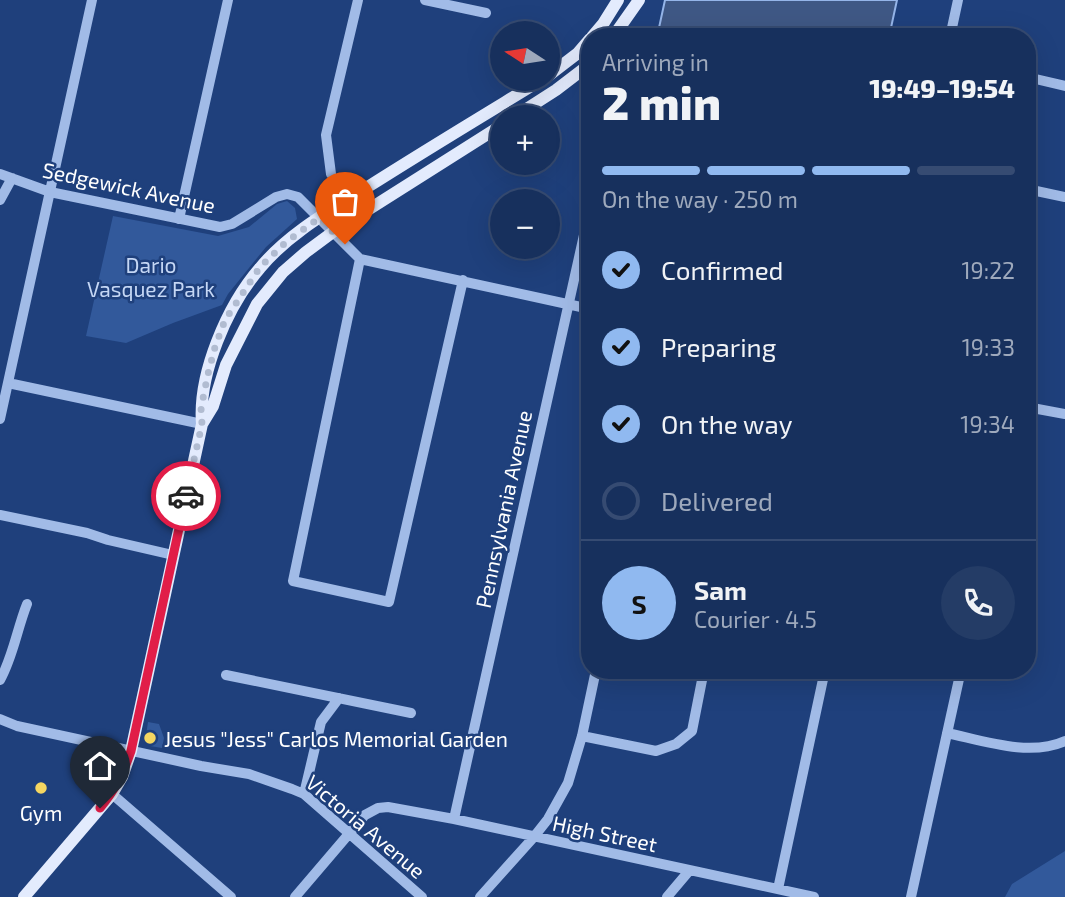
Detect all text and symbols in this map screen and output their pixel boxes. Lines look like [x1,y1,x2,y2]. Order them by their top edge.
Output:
north arrow [490,21,560,91]
map controls [490,21,560,259]
text: Arriving in [602,48,709,76]
text: 19:49–19:54 [869,72,1015,103]
text: 2 min [602,74,721,129]
button: + [490,105,560,175]
street label: Sedgewick Avenue [40,156,218,218]
pin [315,172,375,244]
icon: bag [326,183,364,221]
text: On the way · 250 m [602,185,798,213]
button: − [490,189,560,259]
icon: check [602,251,640,289]
park label: Dario Vasquez Park [87,252,215,301]
text: Confirmed [661,254,784,285]
text: 19:22 [961,256,1015,284]
icon: check [602,328,640,366]
text: Preparing [661,331,776,362]
text: 19:33 [962,333,1015,361]
icon: check [602,405,640,443]
street label: Pennsylvania Avenue [470,408,536,610]
text: On the way [661,408,792,439]
text: 19:34 [960,410,1015,438]
courier [151,461,221,531]
icon: car [167,477,205,515]
text: Delivered [661,485,773,516]
button: phone [941,566,1015,640]
text: Sam [694,574,747,605]
text: S [631,588,647,619]
text: Courier · 4.5 [694,605,817,633]
place label: Jesus "Jess" Carlos Memorial Garden [164,726,508,751]
marker: Jesus "Jess" Carlos Memorial Garden [142,730,158,746]
pin [70,736,130,808]
icon: home [81,747,119,785]
street label: Victoria Avenue [301,769,431,883]
marker: Gym [33,780,49,796]
place label: Gym [20,800,62,825]
street label: High Street [550,810,660,856]

